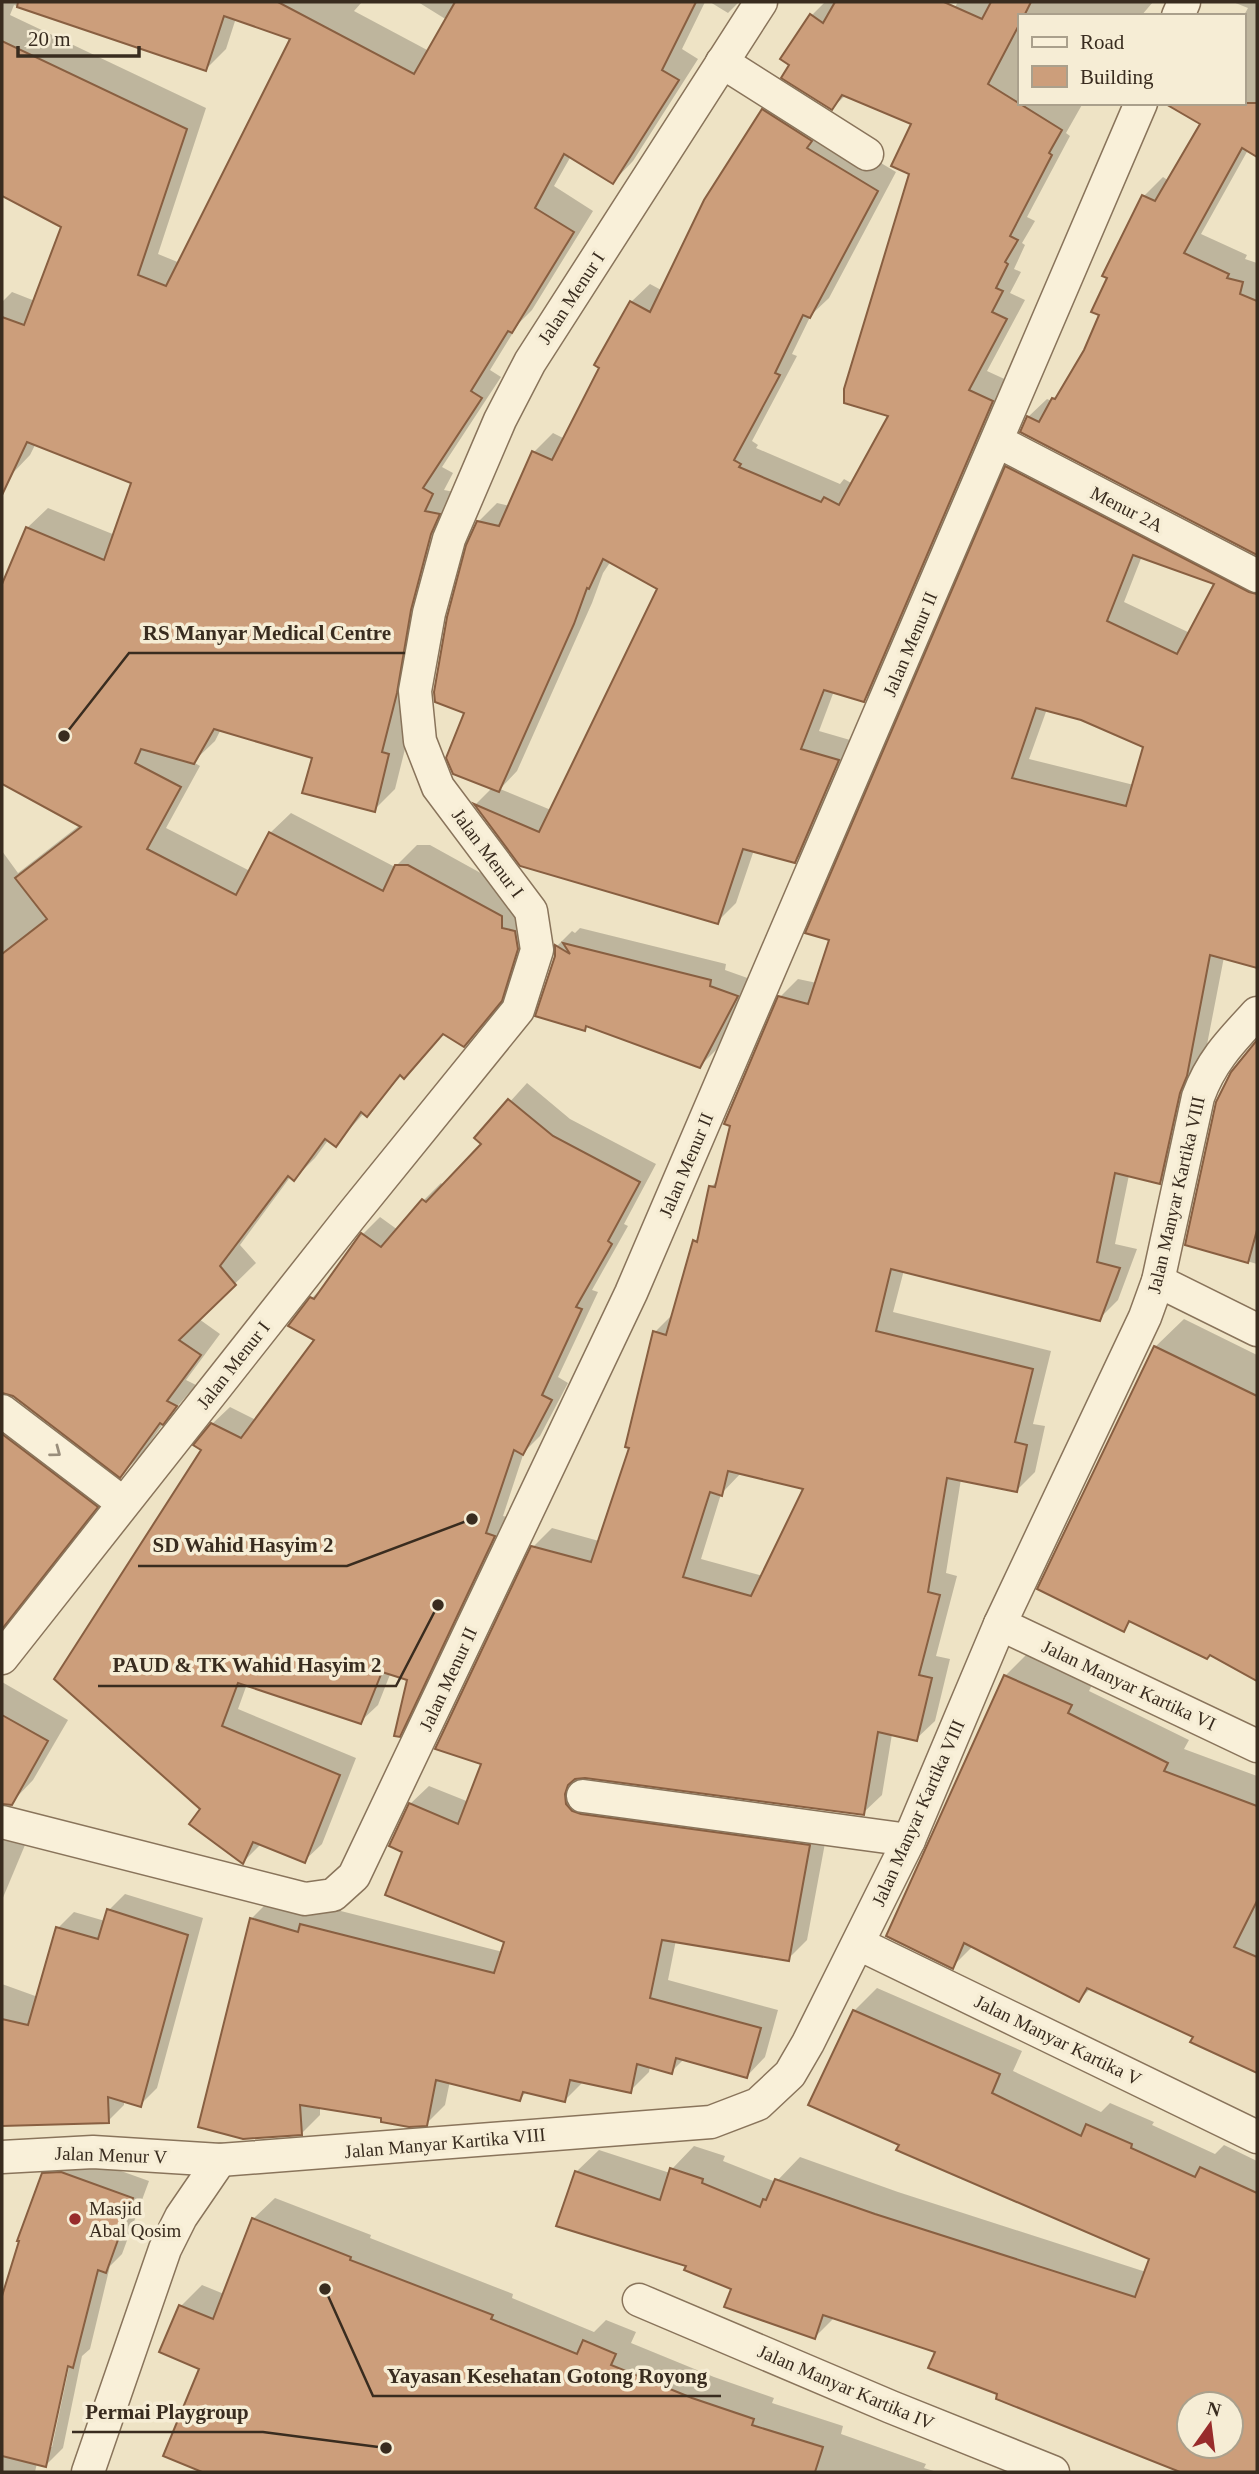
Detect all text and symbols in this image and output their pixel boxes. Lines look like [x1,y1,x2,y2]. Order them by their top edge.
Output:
scale bar [18,14,138,58]
legend [1018,14,1245,105]
text: 20 m [28,27,71,51]
text: Road [1080,30,1125,54]
text: Building [1080,65,1154,89]
street label: Jalan Menur I [533,248,609,348]
street label: Menur 2A [1087,482,1167,536]
street label: Jalan Menur II [878,588,942,700]
callout: RS Manyar Medical Centre [129,611,405,653]
text: RS Manyar Medical Centre [143,621,391,645]
street label: Jalan Menur I [448,805,528,901]
street label: Jalan Manyar Kartika VIII [1143,1094,1209,1296]
street label: Jalan Menur II [654,1109,718,1221]
street label: Jalan Menur I [192,1317,274,1413]
one-way arrow [48,1444,61,1457]
callout: SD Wahid Hasyim 2 [138,1524,347,1566]
text: SD Wahid Hasyim 2 [152,1533,334,1557]
street label: Jalan Menur II [415,1624,481,1734]
street label: Jalan Manyar Kartika VI [1039,1636,1219,1734]
callout: PAUD & TK Wahid Hasyim 2 [98,1644,396,1686]
text: PAUD & TK Wahid Hasyim 2 [113,1653,381,1677]
street label: Jalan Manyar Kartika VIII [867,1717,969,1909]
street label: Jalan Manyar Kartika V [971,1991,1145,2090]
street label: Jalan Manyar Kartika VIII [344,2124,546,2162]
street label: Jalan Menur V [54,2143,168,2167]
place label: Masjid Abal Qosim [89,2198,182,2241]
marker: Masjid Abal Qosim [67,2211,83,2227]
street label: Jalan Manyar Kartika IV [755,2340,938,2434]
callout: Yayasan Kesehatan Gotong Royong [373,2354,721,2396]
text: Yayasan Kesehatan Gotong Royong [387,2364,708,2388]
callout: Permai Playgroup [72,2390,263,2432]
north arrow [1175,2390,1245,2460]
text: N [1205,2397,1223,2421]
text: Permai Playgroup [85,2400,249,2424]

